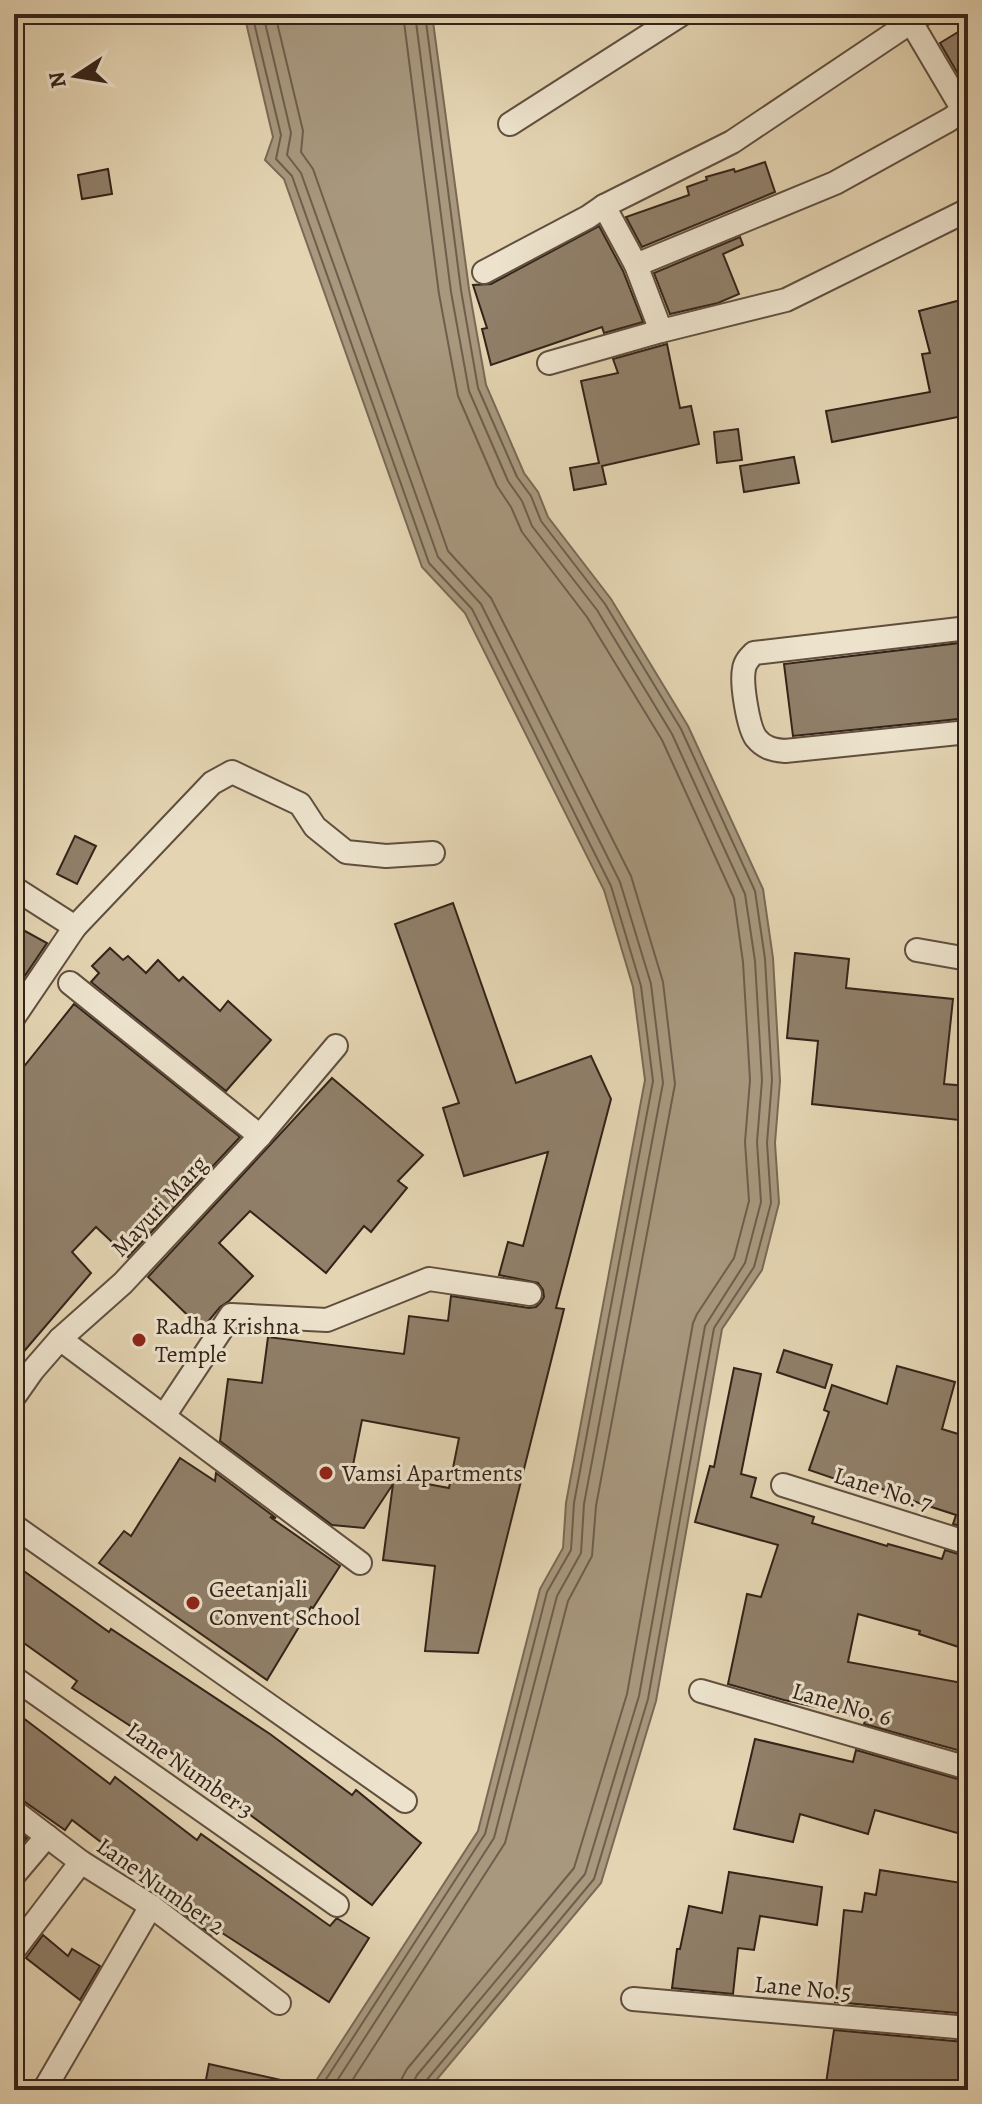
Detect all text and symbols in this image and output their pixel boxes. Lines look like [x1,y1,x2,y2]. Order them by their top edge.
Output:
north arrow [36,36,116,116]
text: N [41,69,74,91]
street label: Mayuri Marg [104,1148,214,1264]
place label: Radha Krishna Temple [155,1310,301,1370]
marker: Radha Krishna Temple [130,1331,148,1349]
place label: Vamsi Apartments [341,1457,523,1489]
street label: Lane No. 7 [830,1459,937,1519]
marker: Vamsi Apartments [317,1464,335,1482]
place label: Geetanjali Convent School [209,1573,360,1633]
marker: Geetanjali Convent School [184,1594,202,1612]
street label: Lane No. 6 [788,1674,896,1734]
street label: Lane Number 3 [120,1714,260,1826]
street label: Lane Number 2 [90,1830,232,1942]
street label: Lane No.5 [753,1968,853,2008]

